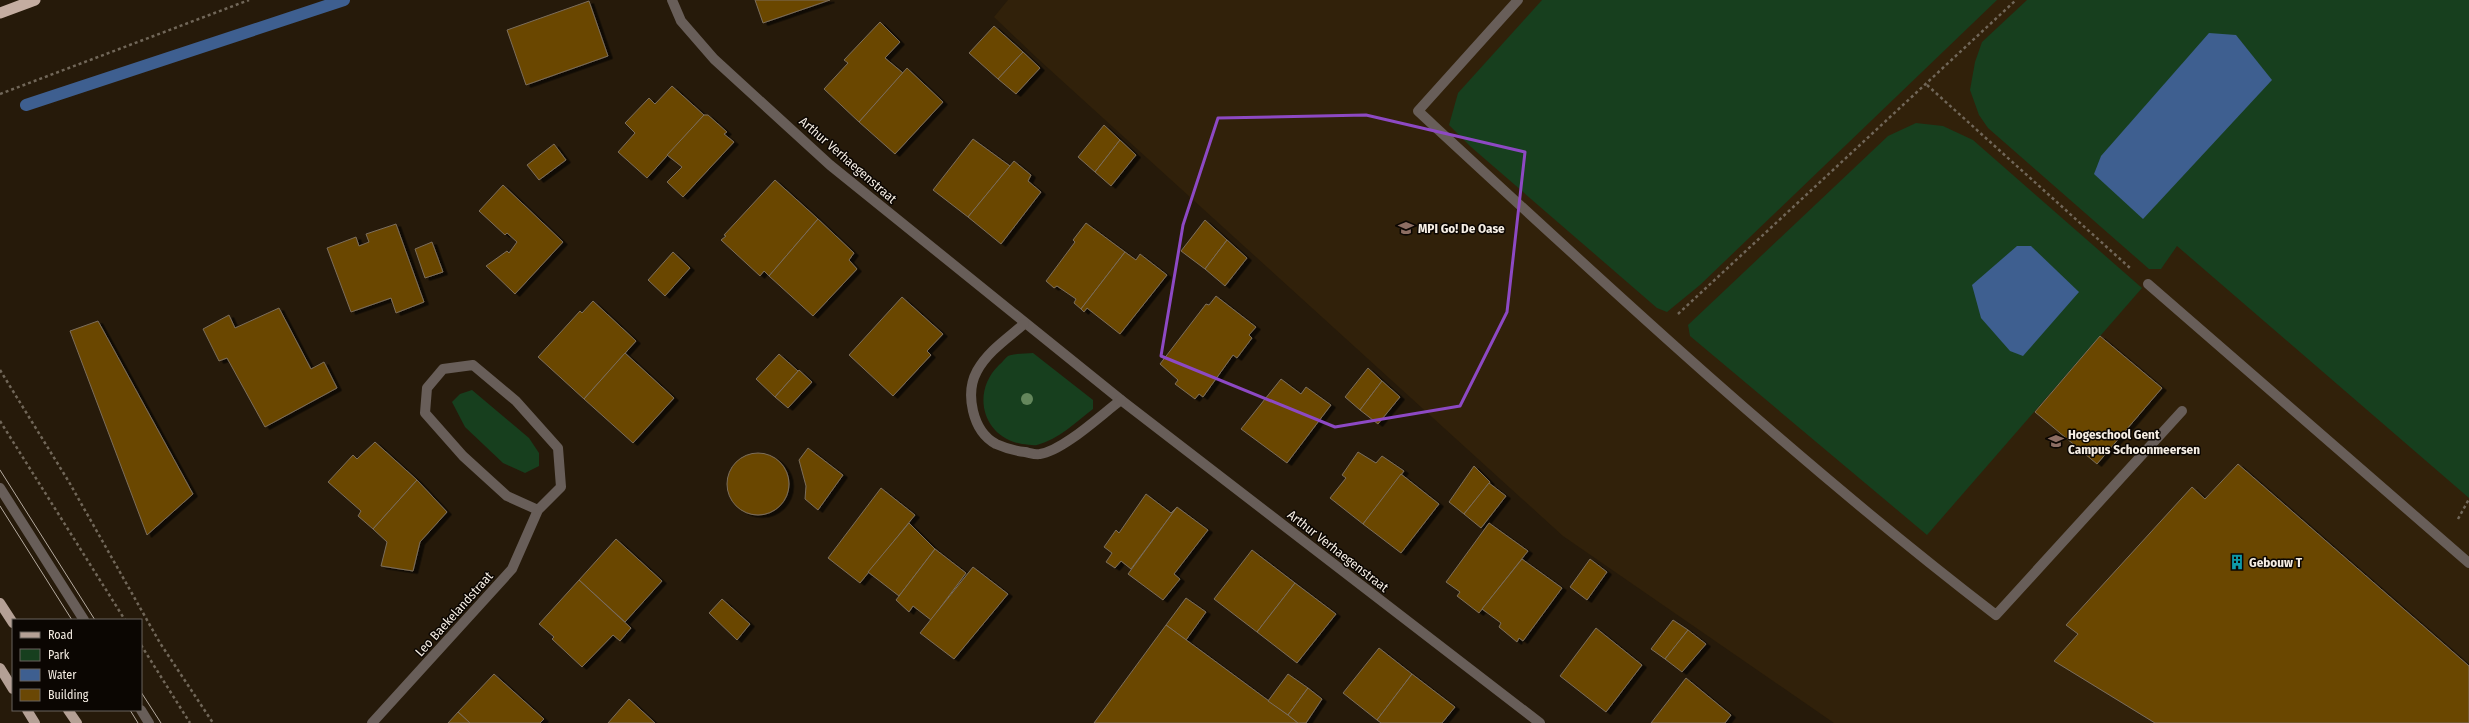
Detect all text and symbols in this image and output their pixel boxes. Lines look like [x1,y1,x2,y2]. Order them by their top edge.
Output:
street label: Arthur Verhaegenstraat [796,114,900,207]
school or university icon: MPI Go! De Oase [1397,219,1415,237]
place label: MPI Go! De Oase [1418,221,1505,236]
place label: Hogeschool Gent Campus Schoonmeersen [2068,427,2200,457]
school or university icon: Hogeschool Gent Campus Schoonmeersen [2047,432,2065,450]
street label: Arthur Verhaegenstraat [1285,507,1392,595]
building icon: Gebouw T [2228,553,2246,571]
place label: Gebouw T [2249,555,2303,570]
street label: Leo Baekelandstraat [412,568,496,659]
legend [12,619,142,711]
text: Road [48,628,73,642]
text: Park [48,648,70,662]
text: Water [48,668,77,682]
text: Building [48,688,89,702]

